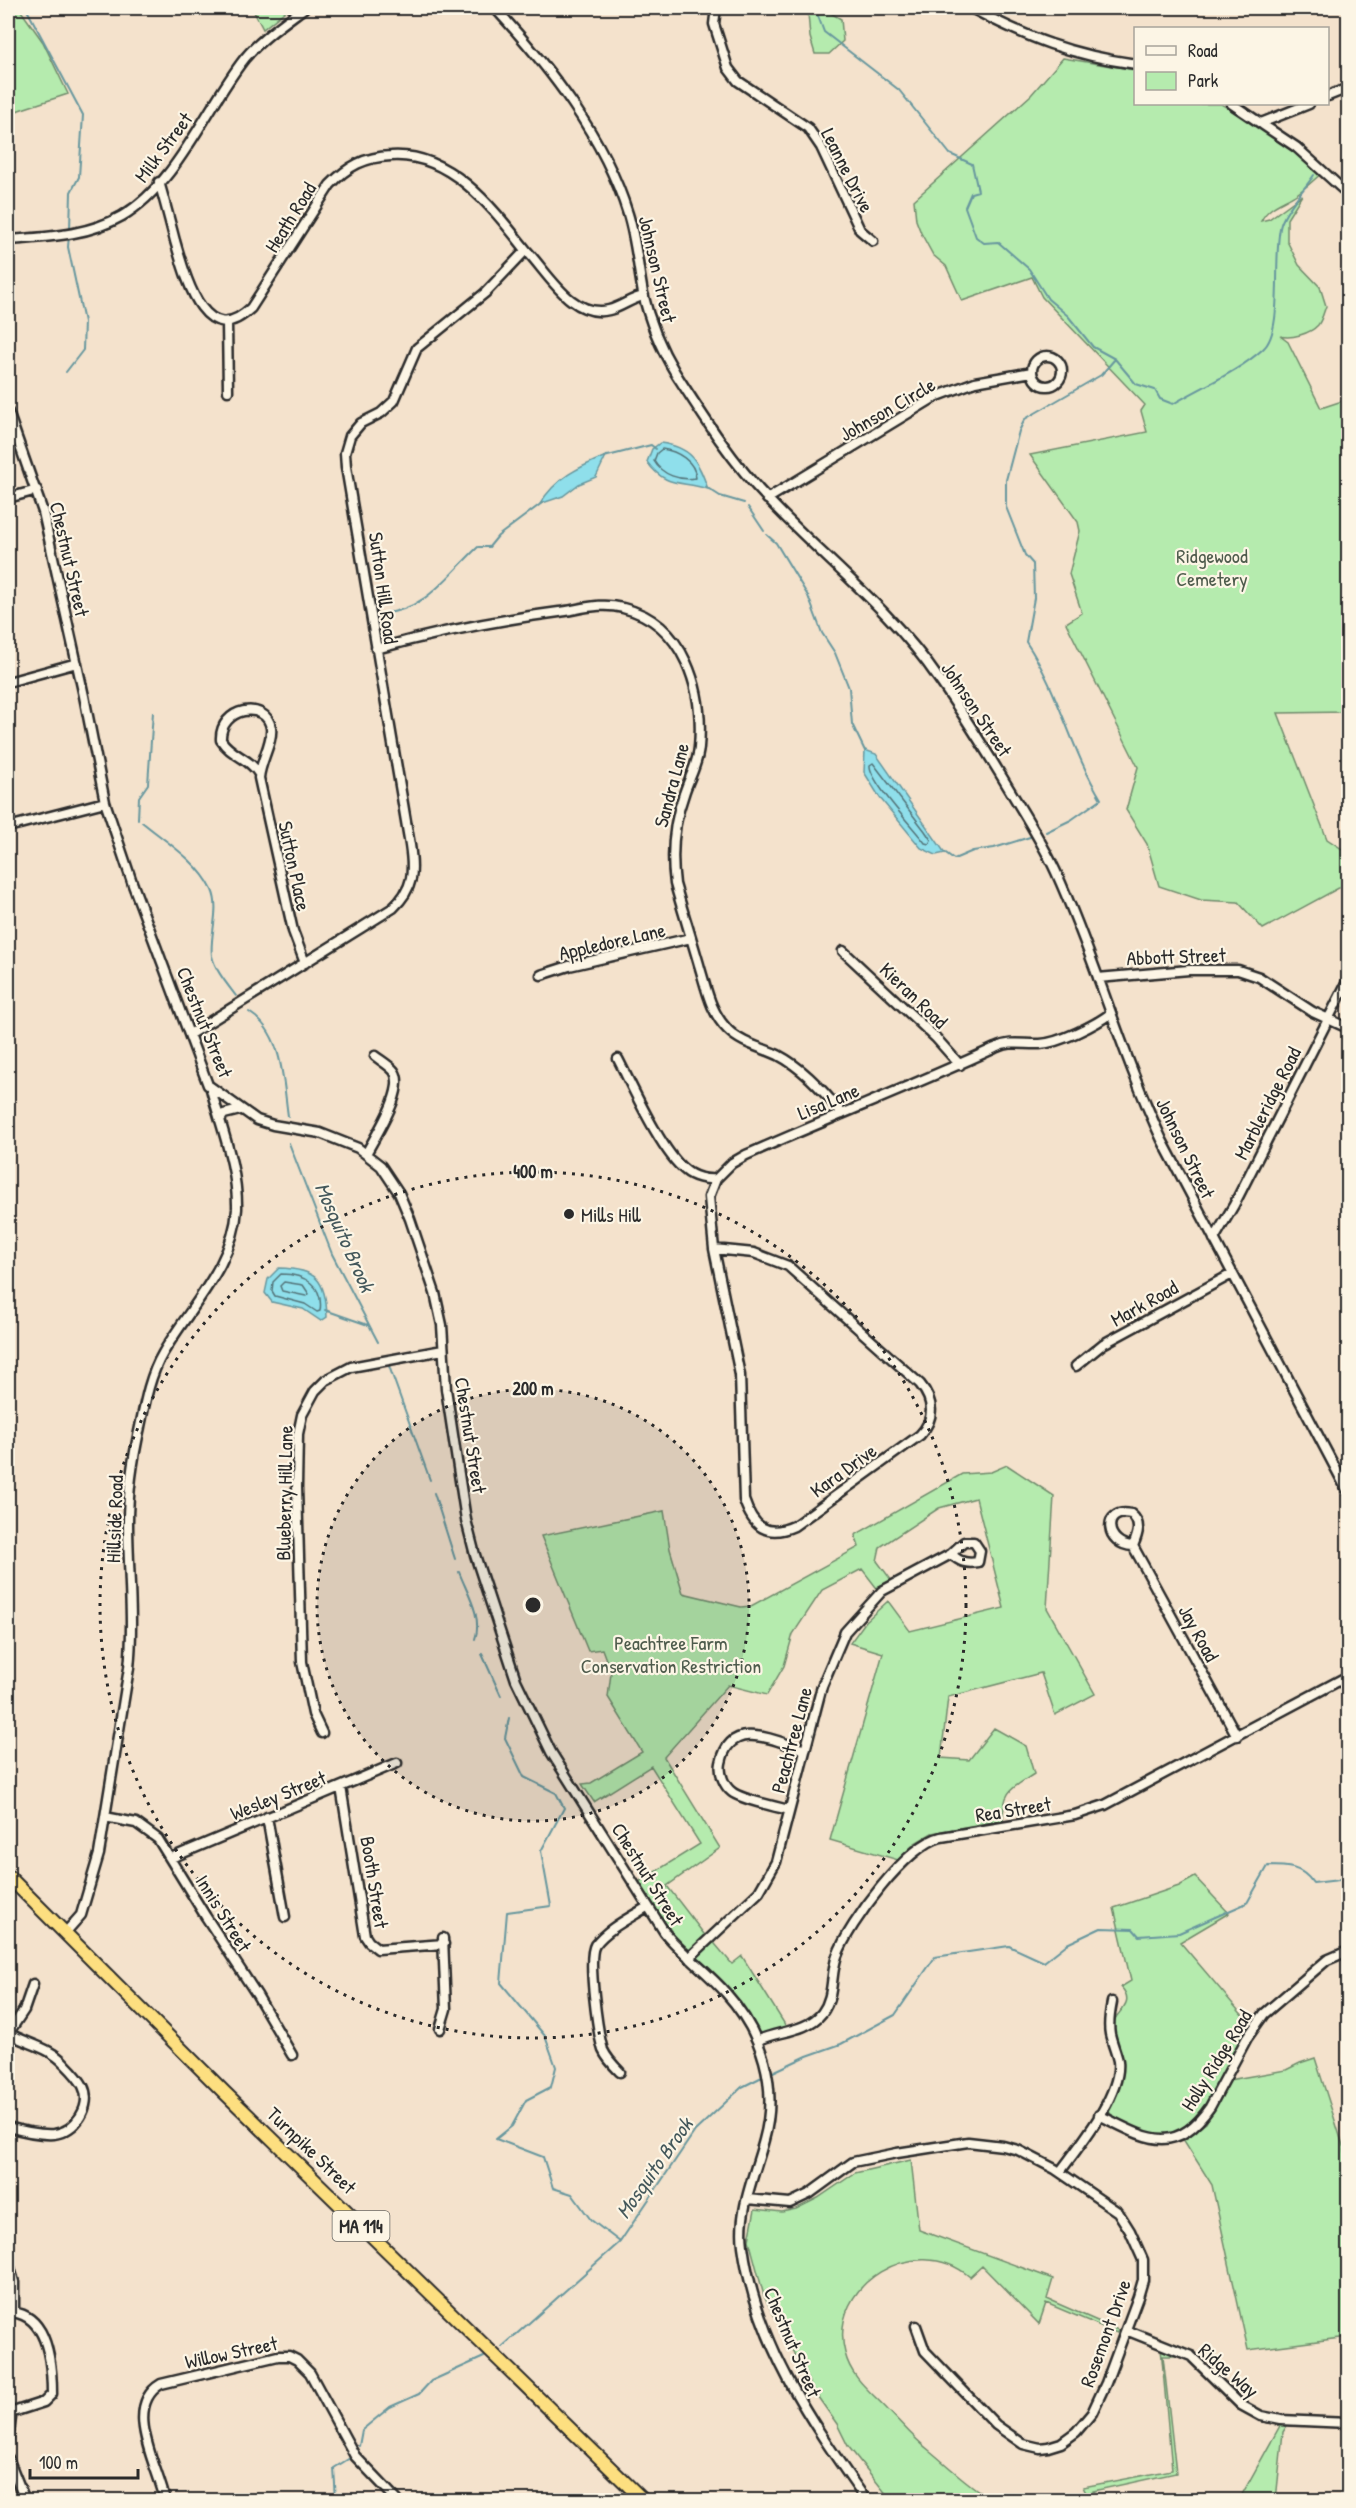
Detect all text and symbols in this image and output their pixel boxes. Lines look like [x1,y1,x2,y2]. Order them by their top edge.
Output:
legend [1134,27,1329,105]
text: Road [1188,38,1218,63]
text: Park [1188,68,1219,93]
street label: Milk Street [128,106,199,188]
street label: Leanne Drive [815,123,881,217]
street label: Heath Road [258,177,322,257]
street label: Johnson Street [633,213,684,326]
street label: Johnson Circle [834,371,940,447]
street label: Chestnut Street [44,499,97,620]
street label: Sutton Hill Road [363,530,405,646]
park label: Ridgewood Cemetery [1176,542,1248,592]
street label: Johnson Street [935,656,1019,763]
street label: Sandra Lane [647,740,695,830]
street label: Sutton Place [272,819,318,913]
street label: Appledore Lane [556,916,668,966]
street label: Abbott Street [1126,941,1227,971]
street label: Kieran Road [874,956,954,1034]
street label: Chestnut Street [171,963,240,1082]
street label: Marbleridge Road [1227,1042,1307,1164]
street label: Lisa Lane [793,1076,863,1126]
street label: Johnson Street [1150,1093,1222,1204]
text: 400 m [513,1159,553,1184]
water label: Mosquito Brook [308,1178,383,1298]
place label: Mills Hill [581,1201,641,1228]
marker: Mills Hill [562,1207,576,1221]
street label: Mark Road [1105,1273,1183,1333]
street label: Chestnut Street [449,1375,494,1496]
text: 200 m [513,1376,553,1401]
street label: Blueberry Hill Lane [269,1425,299,1561]
street label: Kara Drive [804,1437,882,1503]
street label: Hillside Road [99,1474,129,1563]
centre of rings [523,1595,543,1615]
street label: Jay Road [1172,1600,1226,1666]
park label: Peachtree Farm Conservation Restriction [581,1629,761,1679]
street label: Peachtree Lane [764,1684,818,1796]
street label: Wesley Street [226,1763,331,1826]
street label: Rea Street [973,1790,1054,1828]
street label: Chestnut Street [606,1817,691,1932]
street label: Booth Street [354,1834,396,1931]
street label: Innis Street [190,1869,259,1958]
street label: Holly Ridge Road [1174,2004,1258,2116]
street label: Turnpike Street [261,2100,363,2200]
water label: Mosquito Brook [609,2110,701,2224]
road number: MA 114 [332,2211,389,2241]
street label: Rosemont Drive [1073,2275,1137,2391]
street label: Chestnut Street [758,2283,829,2402]
street label: Willow Street [182,2329,281,2375]
street label: Ridge Way [1193,2336,1265,2404]
scale bar [30,2442,138,2480]
text: 100 m [39,2450,78,2475]

